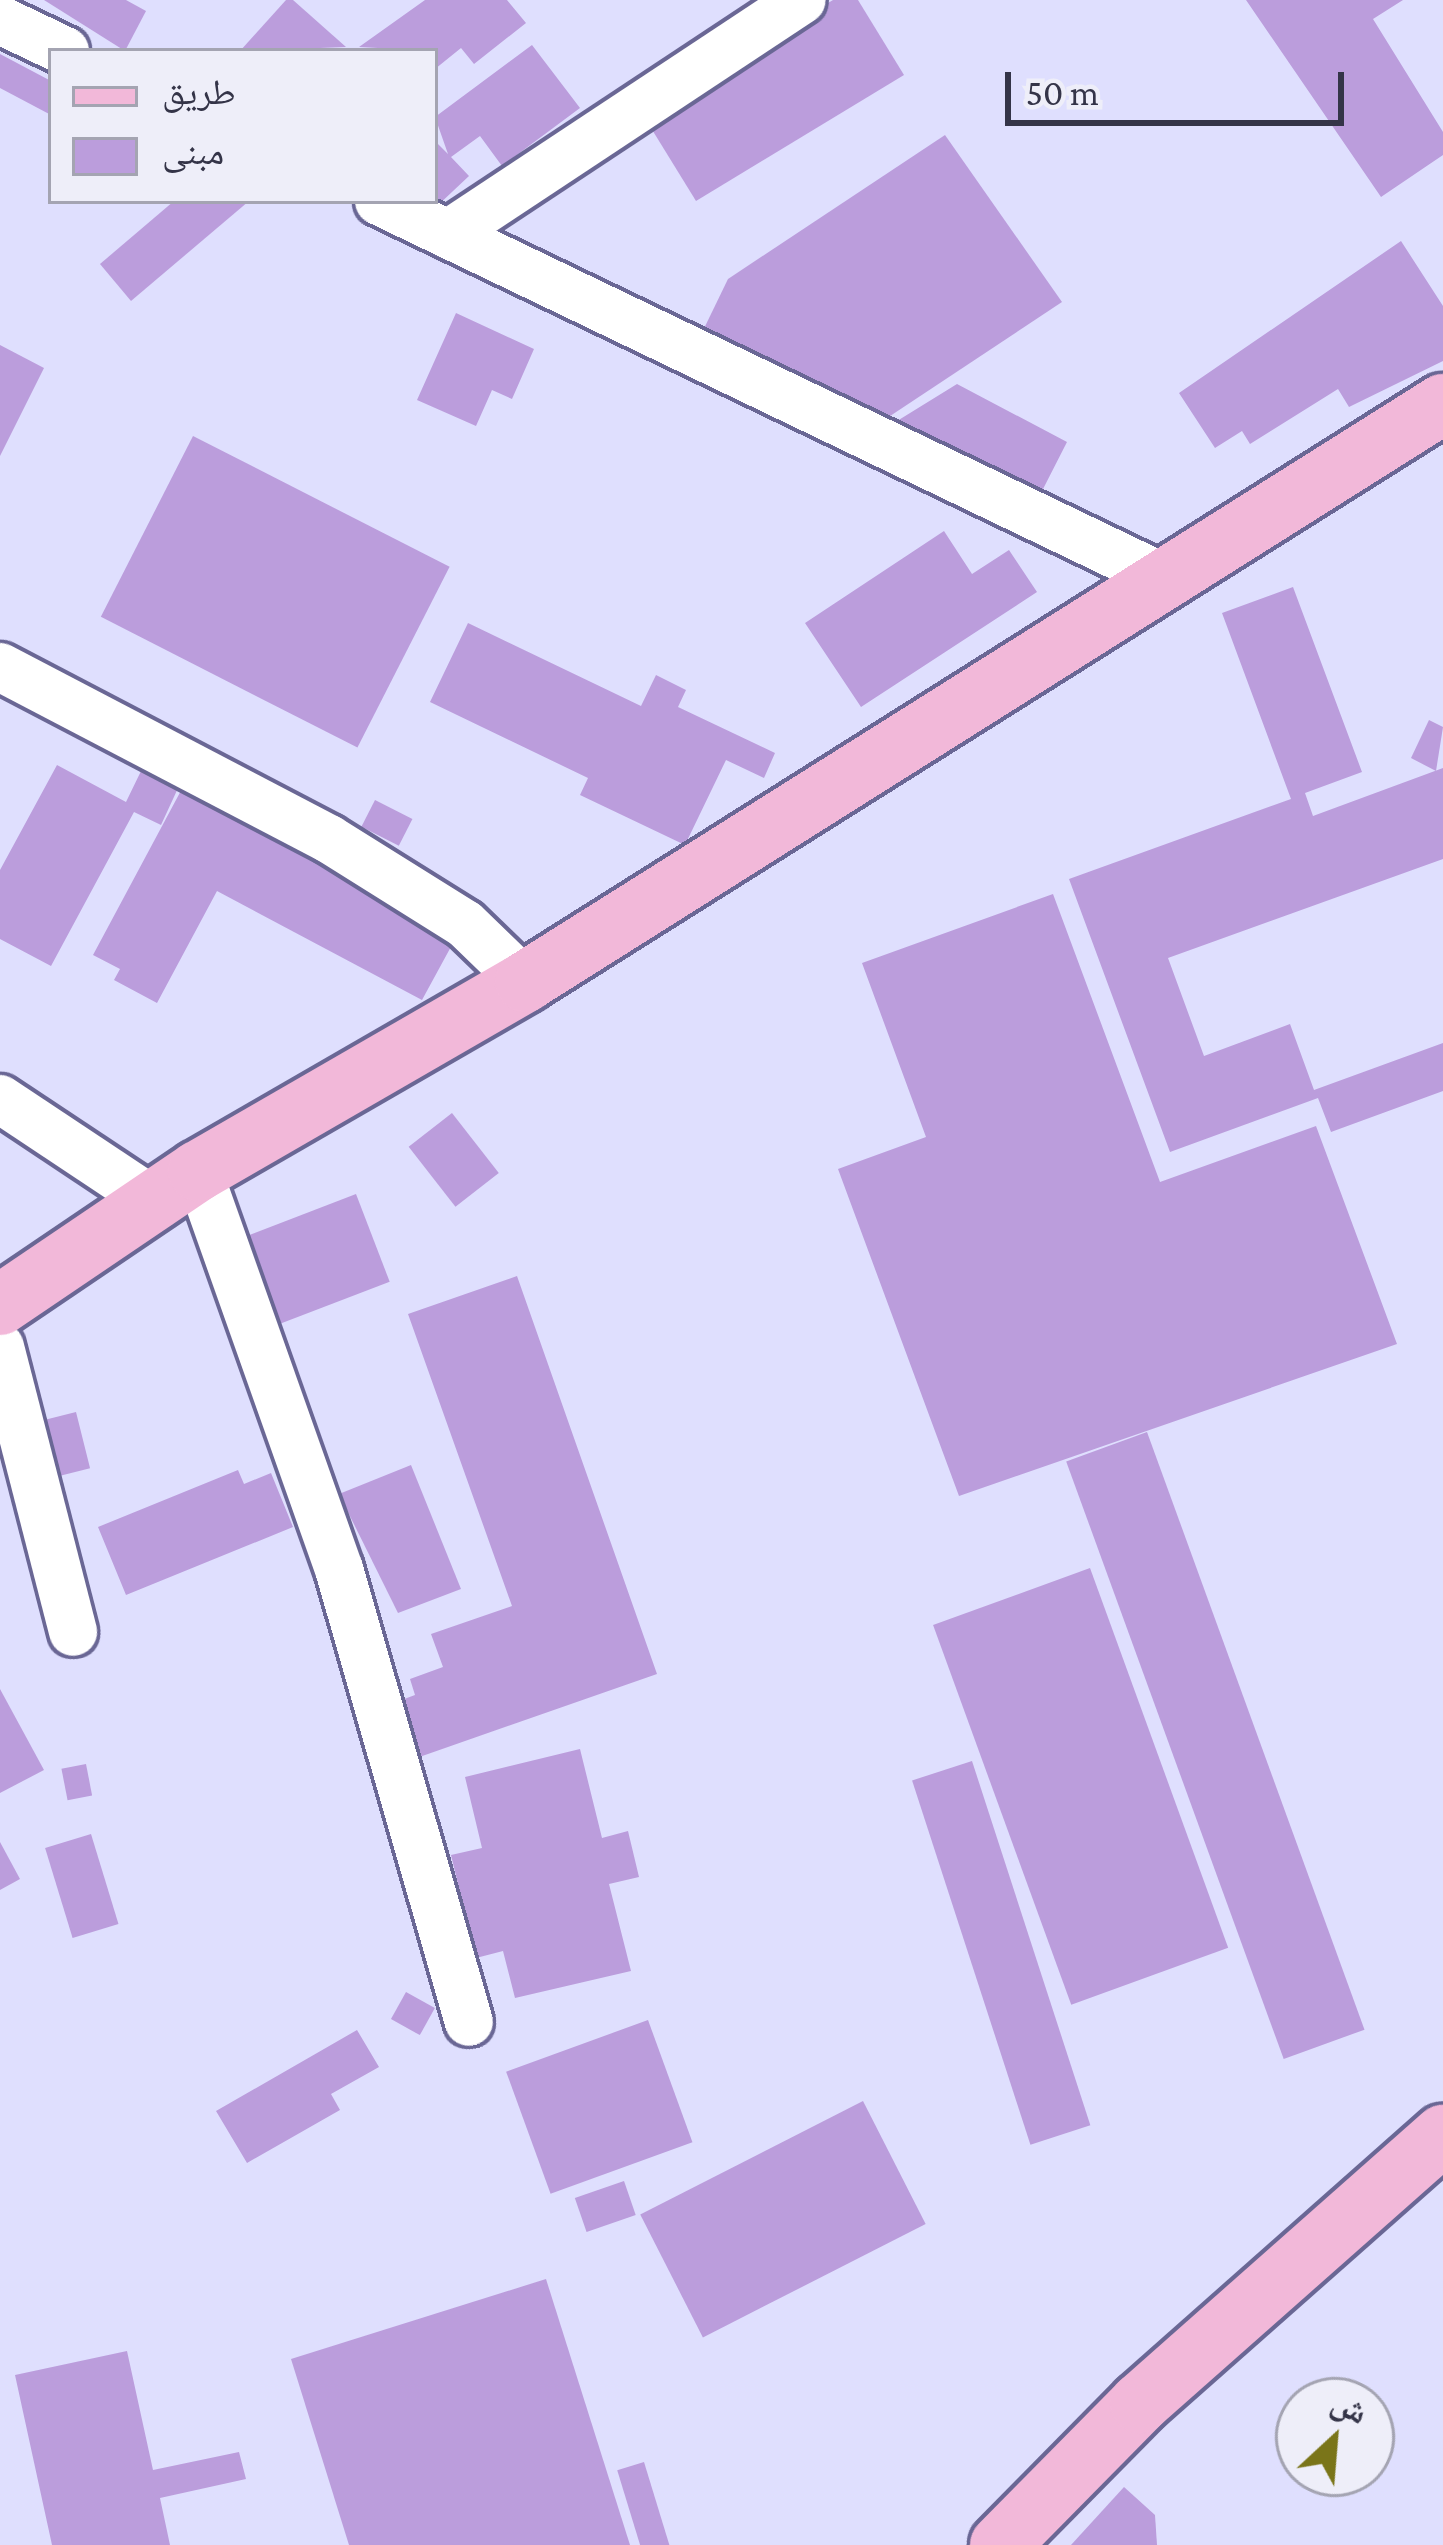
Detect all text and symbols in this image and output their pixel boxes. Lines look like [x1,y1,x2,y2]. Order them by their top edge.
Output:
legend [48,48,438,204]
scale bar [1011,48,1350,122]
text: طريق [162,72,236,112]
text: 50 m [1026,73,1099,113]
text: مبنى [162,132,224,172]
north arrow [1275,2377,1395,2497]
text: ش [1326,2383,1374,2431]

